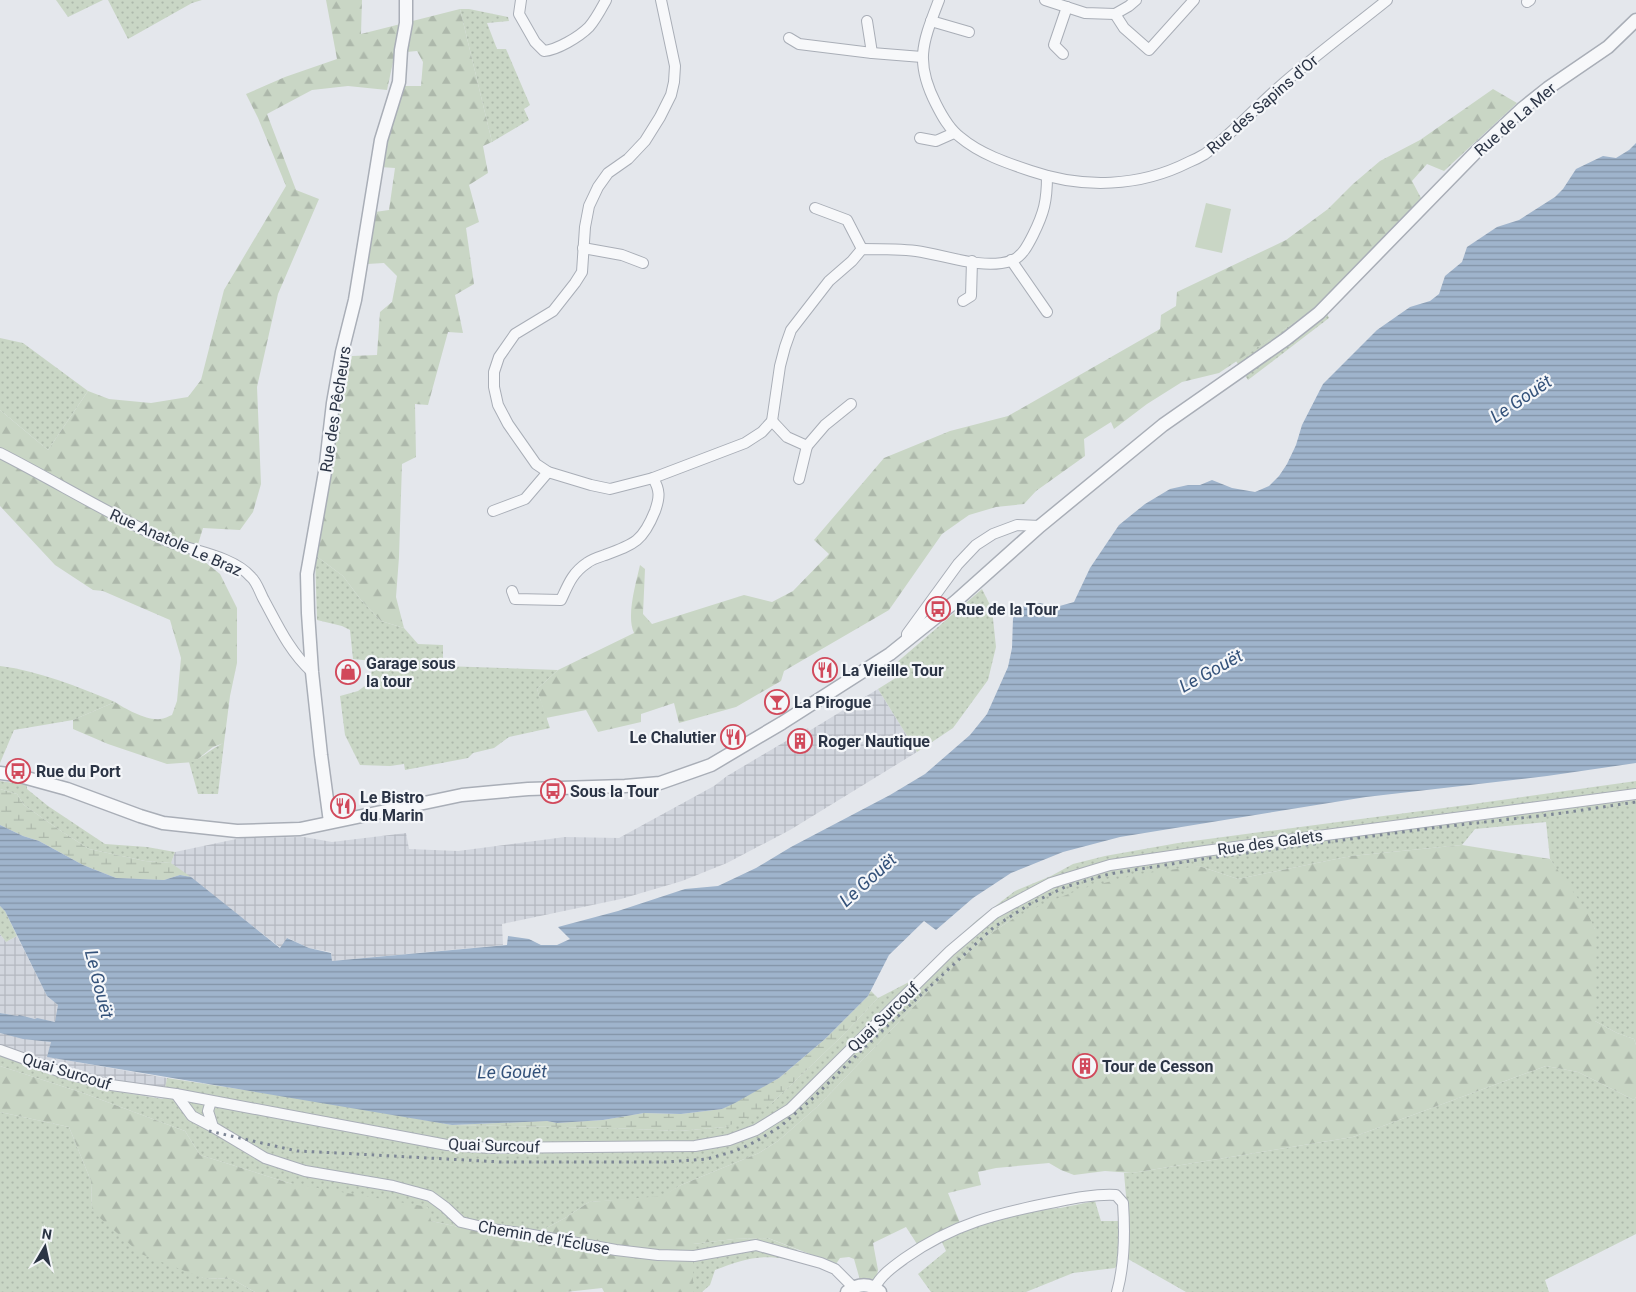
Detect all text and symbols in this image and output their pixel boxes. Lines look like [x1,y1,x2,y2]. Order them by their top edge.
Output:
street label: Rue des Sapins d'Or [1203,50,1322,158]
street label: Rue de La Mer [1471,78,1560,160]
street label: Rue des Pêcheurs [316,345,355,474]
water label: Le Gouët [1486,370,1556,427]
street label: Rue Anatole Le Braz [107,505,245,580]
bus stop icon: Rue de la Tour [925,596,951,622]
place label: Rue de la Tour [956,600,1058,619]
water label: Le Gouët [1175,644,1246,697]
place label: Garage sous la tour [366,654,456,691]
restaurant icon: La Vieille Tour [812,657,838,683]
shop icon: Garage sous la tour [335,659,361,685]
place label: La Vieille Tour [842,661,944,680]
bar icon: La Pirogue [764,689,790,715]
place label: La Pirogue [794,693,871,712]
restaurant icon: Le Chalutier [720,724,746,750]
place label: Le Chalutier [629,728,716,747]
building icon: Roger Nautique [787,728,813,754]
place label: Roger Nautique [818,732,930,751]
bus stop icon: Rue du Port [5,758,31,784]
place label: Rue du Port [36,762,121,781]
bus stop icon: Sous la Tour [540,778,566,804]
place label: Sous la Tour [570,782,659,801]
place label: Le Bistro du Marin [360,788,424,825]
restaurant icon: Le Bistro du Marin [330,793,356,819]
street label: Rue des Galets [1216,826,1324,859]
water label: Le Gouët [835,848,901,911]
water label: Le Gouët [81,948,118,1020]
street label: Quai Surcouf [844,978,923,1056]
street label: Quai Surcouf [20,1049,114,1094]
building icon: Tour de Cesson [1072,1053,1098,1079]
place label: Tour de Cesson [1102,1057,1214,1076]
water label: Le Gouët [477,1060,547,1083]
street label: Quai Surcouf [448,1134,541,1157]
street label: Chemin de l'Écluse [477,1217,611,1258]
north arrow [20,1222,70,1272]
text: N [41,1225,53,1243]

